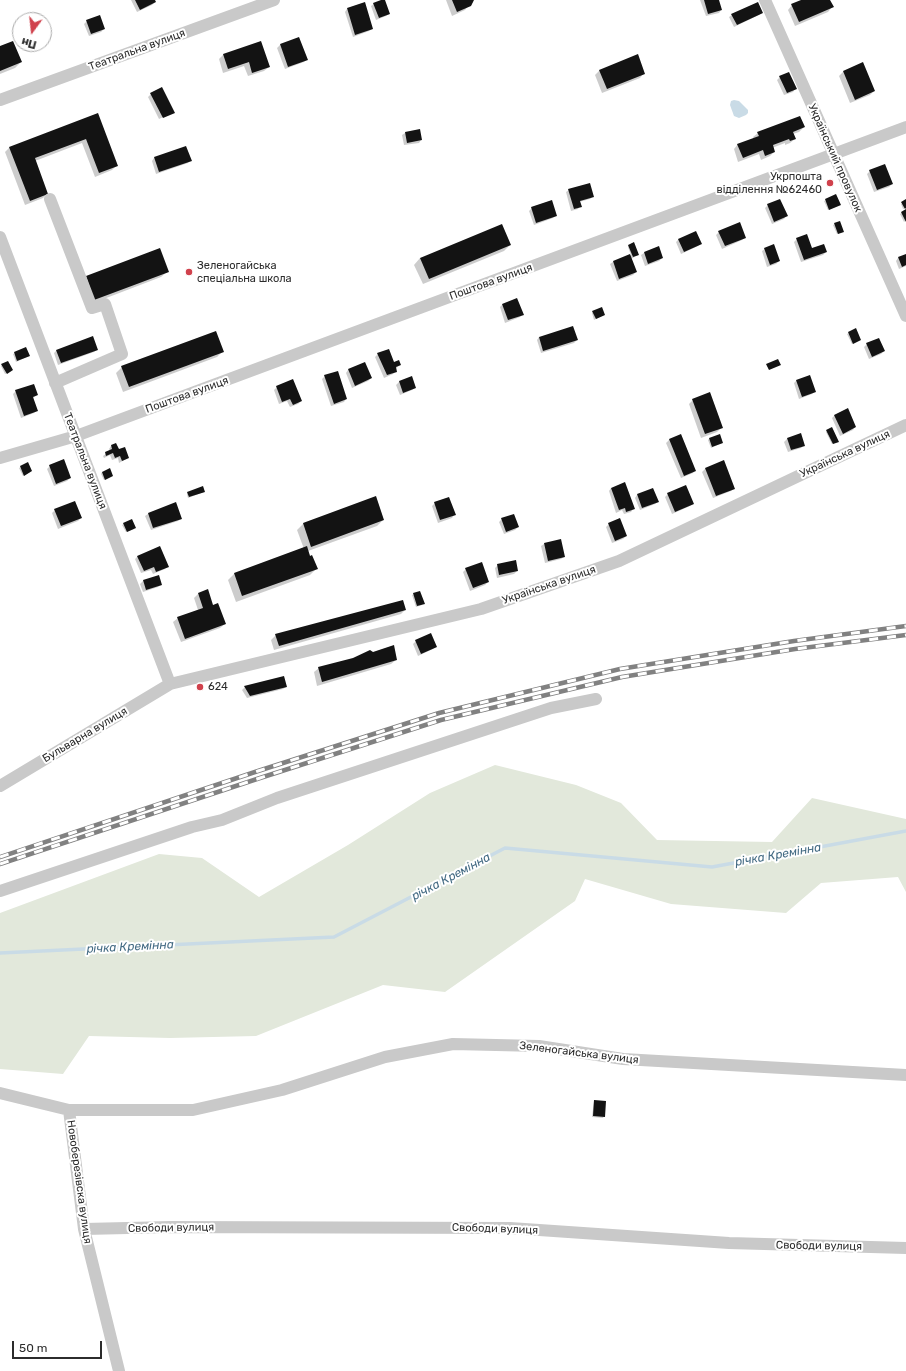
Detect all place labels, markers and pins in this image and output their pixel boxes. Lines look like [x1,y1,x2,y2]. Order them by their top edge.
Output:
place label: Укрпошта відділення №62460 [717,170,822,196]
marker: Укрпошта відділення №62460 [825,178,835,188]
place label: Зеленогайська спеціальна школа [197,259,292,285]
marker: Зеленогайська спеціальна школа [184,267,194,277]
place label: 624 [208,680,228,694]
marker: 624 [195,682,205,692]

